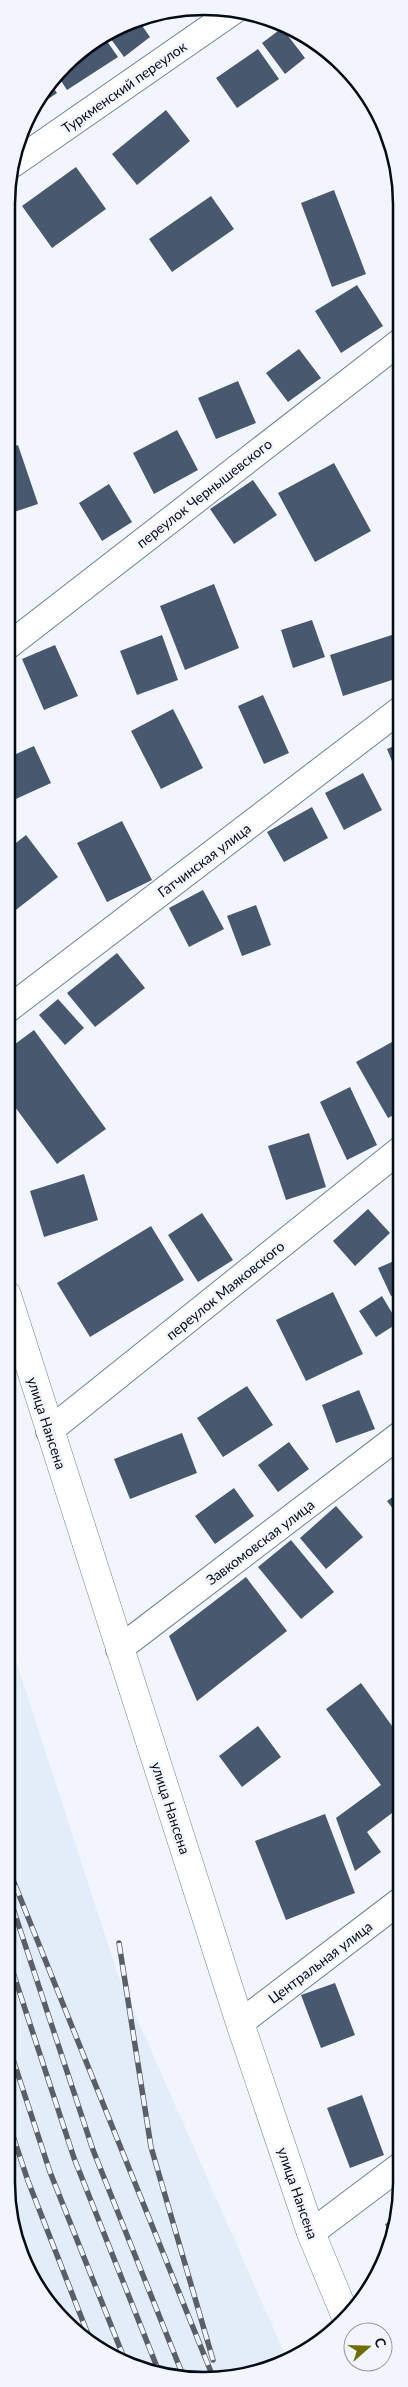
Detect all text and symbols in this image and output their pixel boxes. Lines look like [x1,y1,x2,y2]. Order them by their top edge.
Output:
street label: Туркменский переулок [58,37,190,137]
street label: переулок Чернышевского [133,435,275,551]
street label: Гатчинская улица [154,819,254,901]
street label: переулок Маяковского [162,1237,288,1343]
street label: улица Нансена [24,1375,70,1471]
street label: Завкомовская улица [203,1496,318,1588]
street label: улица Нансена [148,1760,194,1856]
street label: Центральная улица [265,1917,376,2007]
street label: улица Нансена [274,2145,322,2241]
north arrow [343,2322,393,2372]
text: С [371,2335,391,2350]

